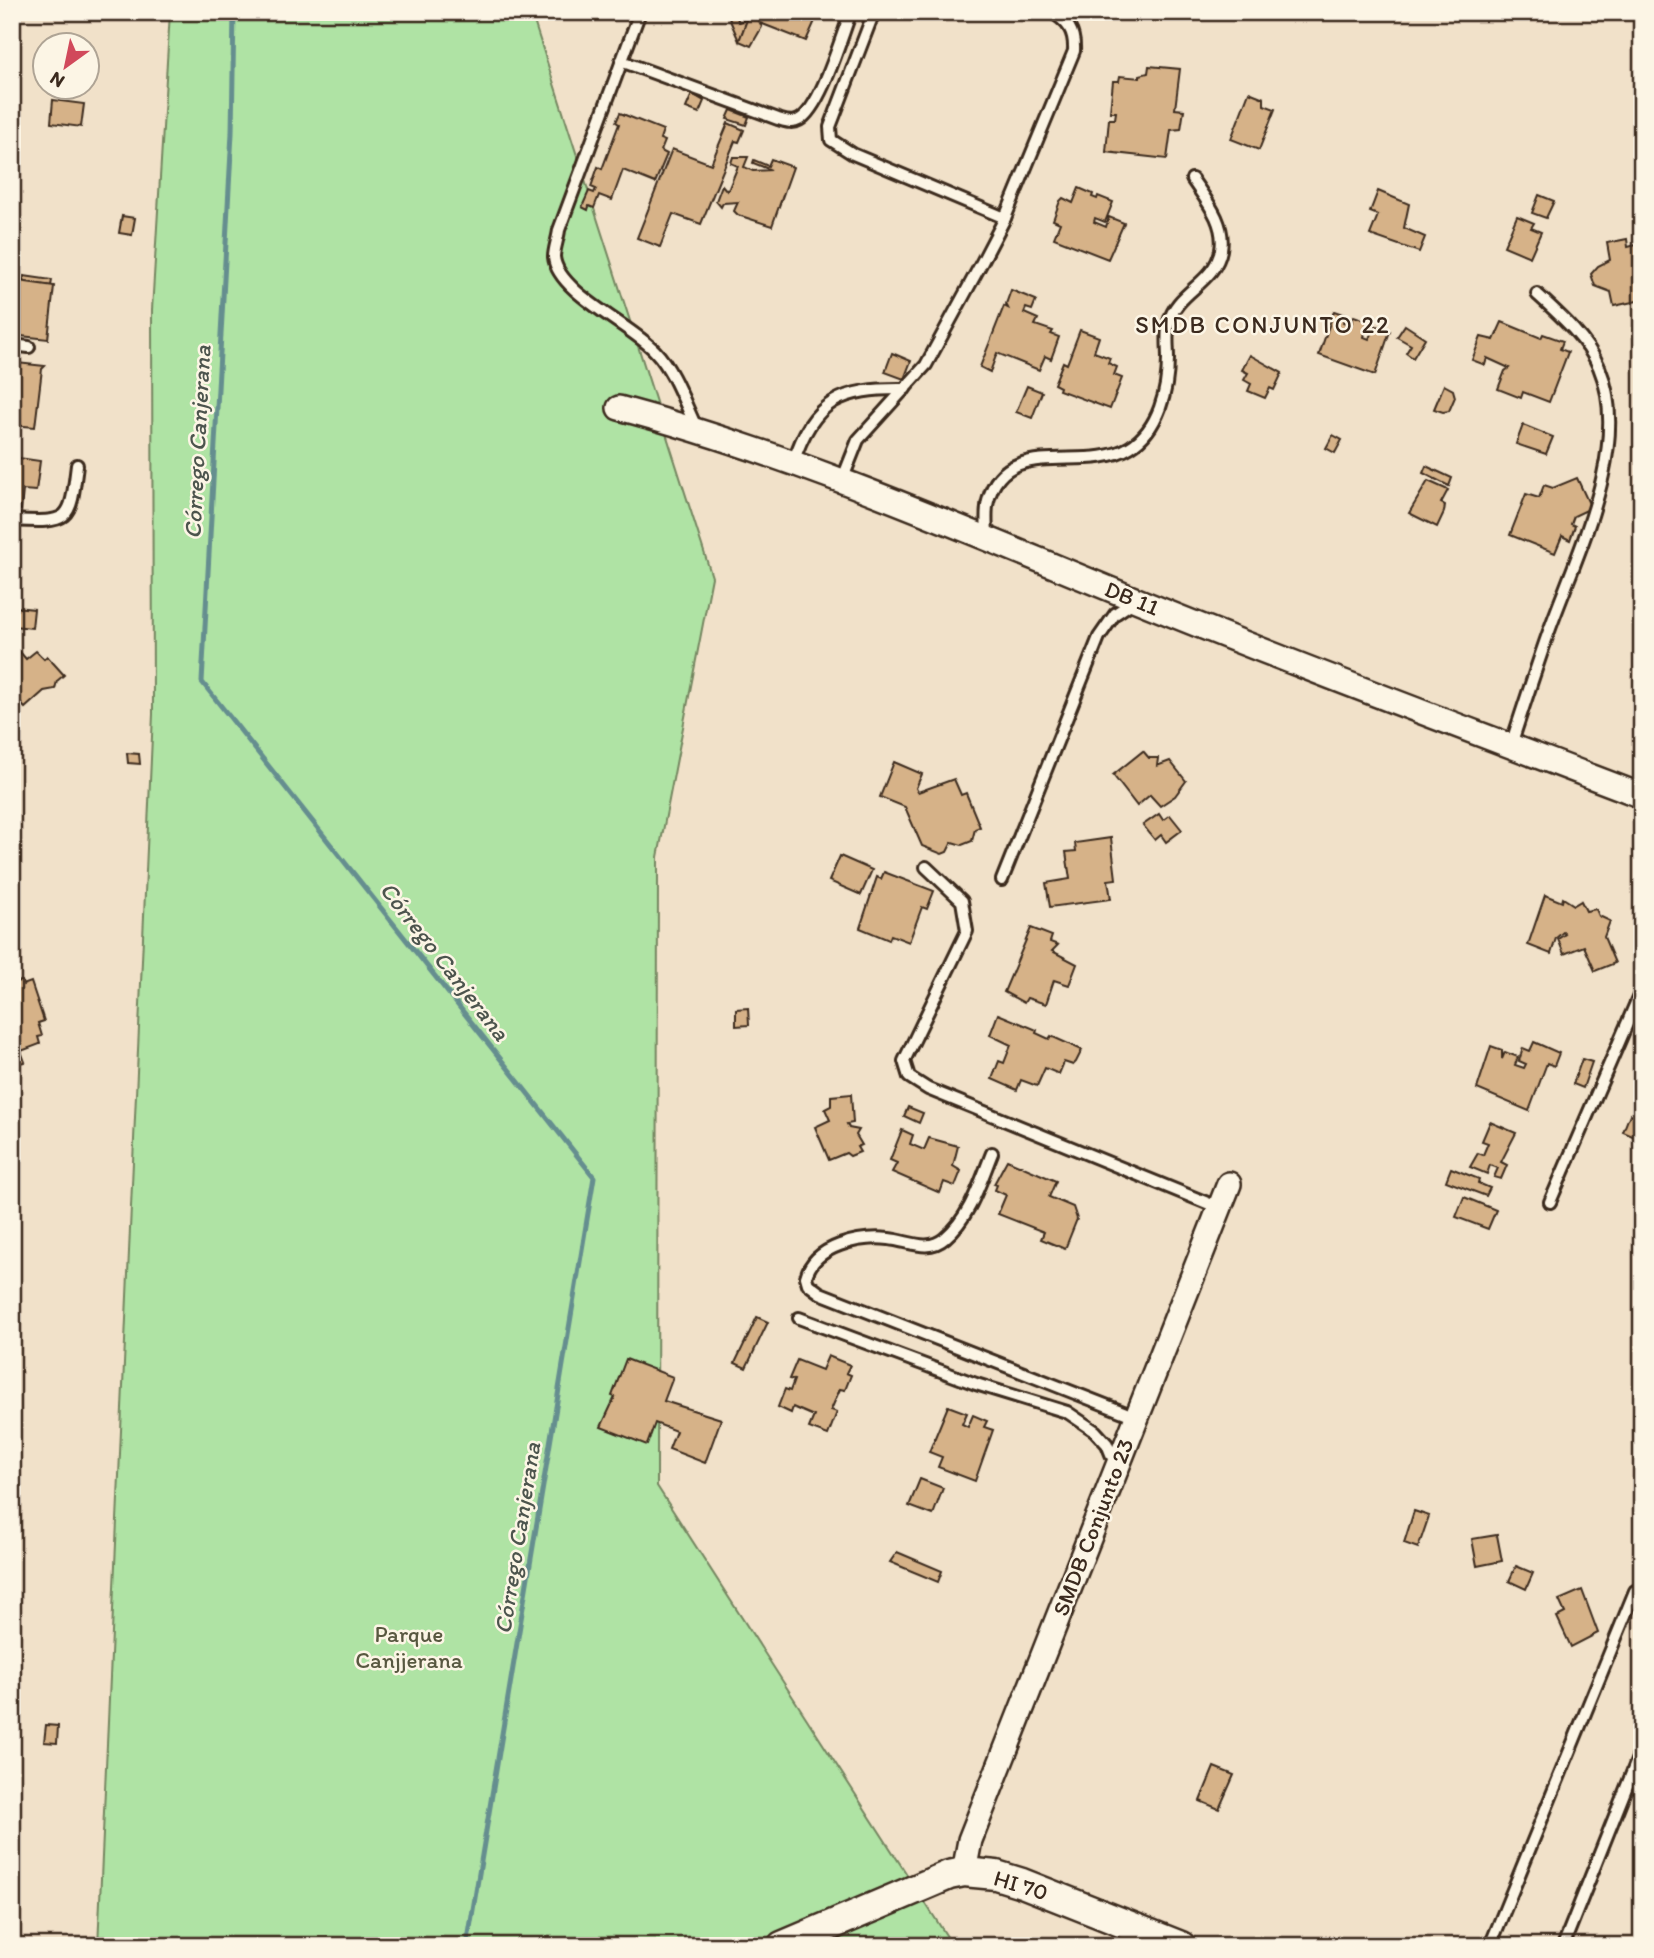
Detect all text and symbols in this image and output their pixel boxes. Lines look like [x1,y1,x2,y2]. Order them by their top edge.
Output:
north arrow [32,32,102,102]
text: N [45,67,69,93]
district label: SMDB CONJUNTO 22 [1135,310,1391,339]
water label: Córrego Canjerana [177,344,217,540]
street label: DB 11 [1101,574,1164,622]
water label: Córrego Canjerana [374,876,516,1047]
street label: SMDB Conjunto 23 [1046,1434,1140,1620]
water label: Córrego Canjerana [488,1439,547,1636]
park label: Parque Canjjerana [355,1620,463,1674]
street label: HI 70 [990,1864,1052,1906]

